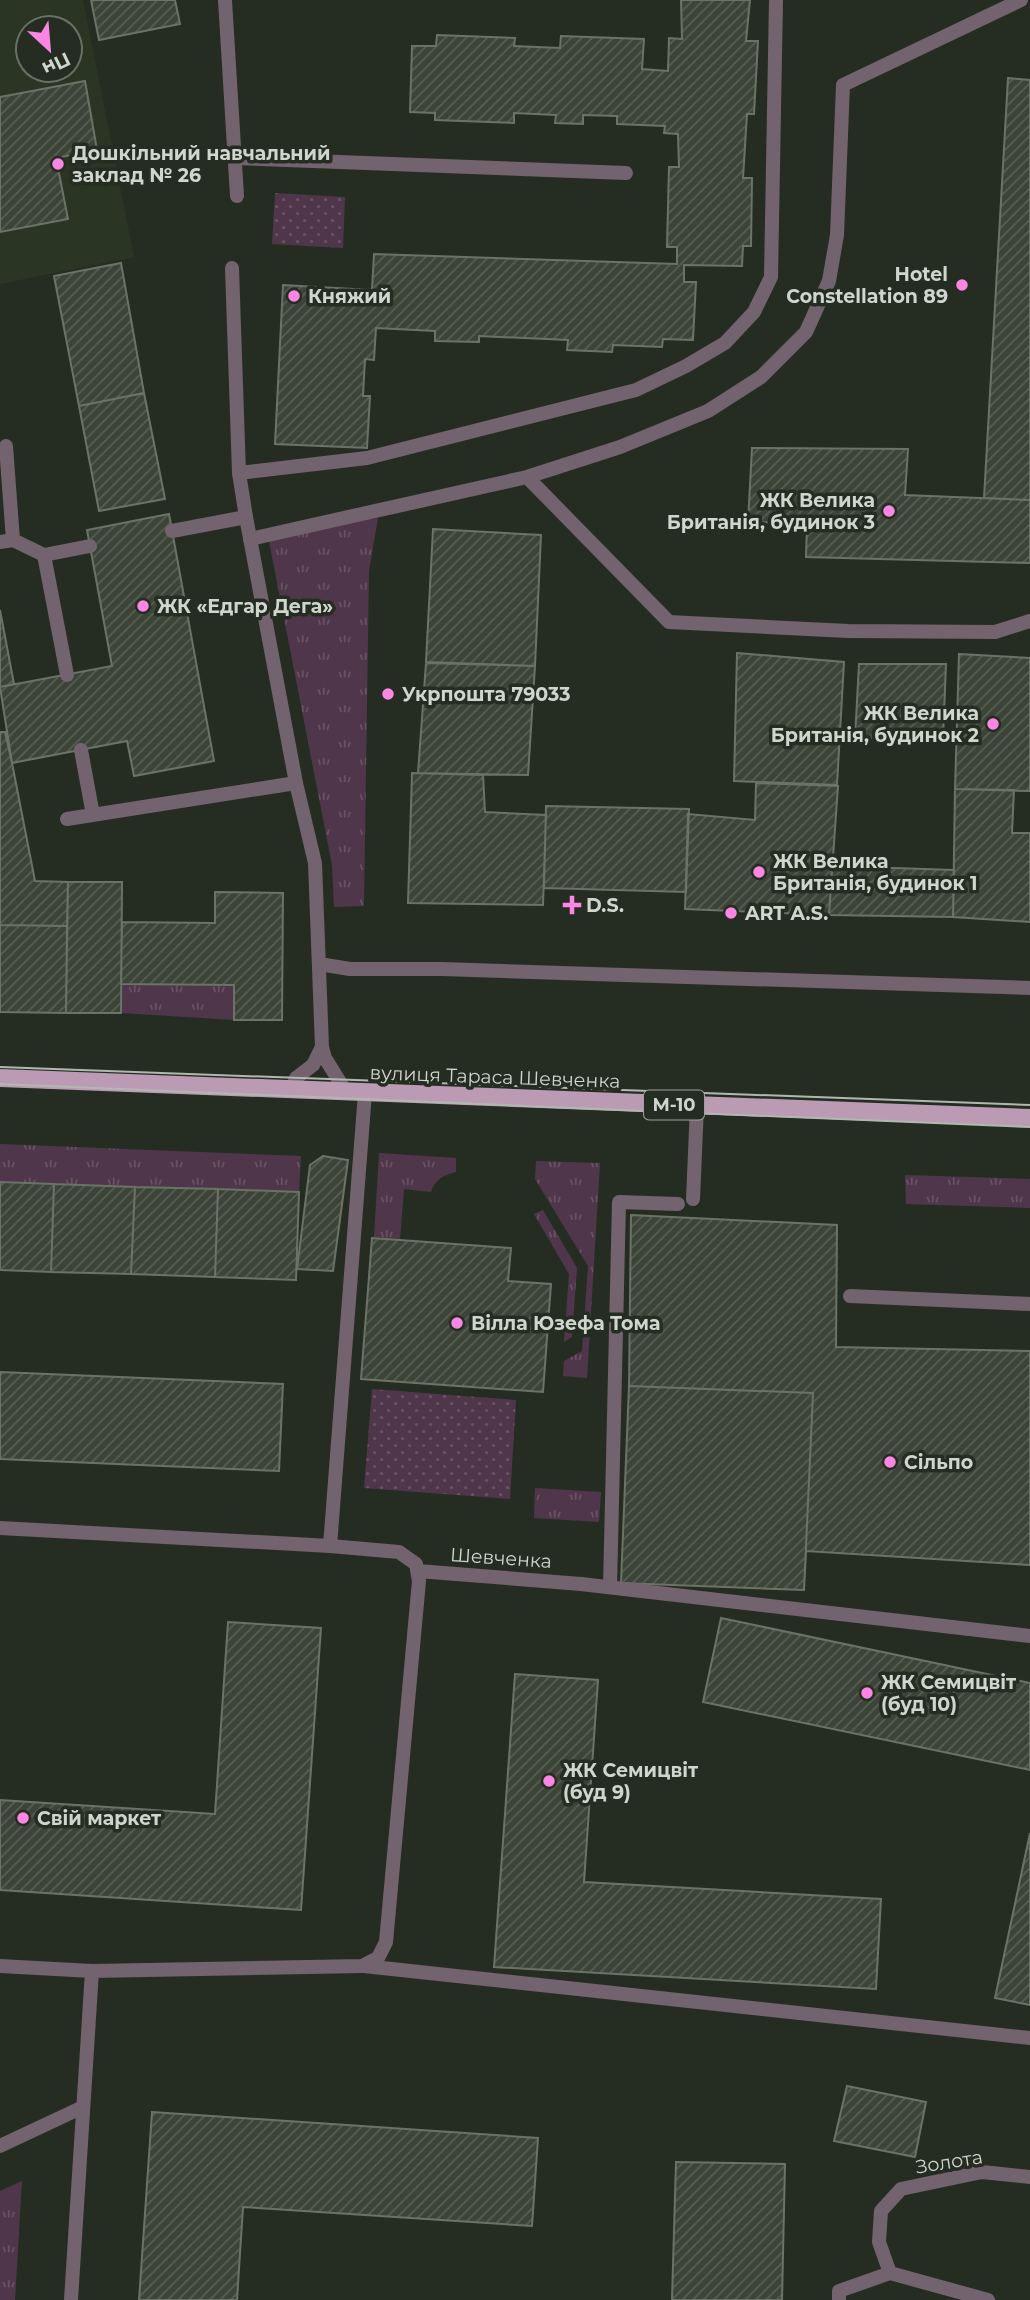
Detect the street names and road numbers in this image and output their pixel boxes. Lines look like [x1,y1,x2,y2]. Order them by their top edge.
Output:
street label: вулиця Тараса Шевченка [369,1061,621,1093]
road number: М-10 [644,1090,704,1120]
street label: Шевченка [449,1543,553,1573]
street label: Золота [914,2145,984,2179]

